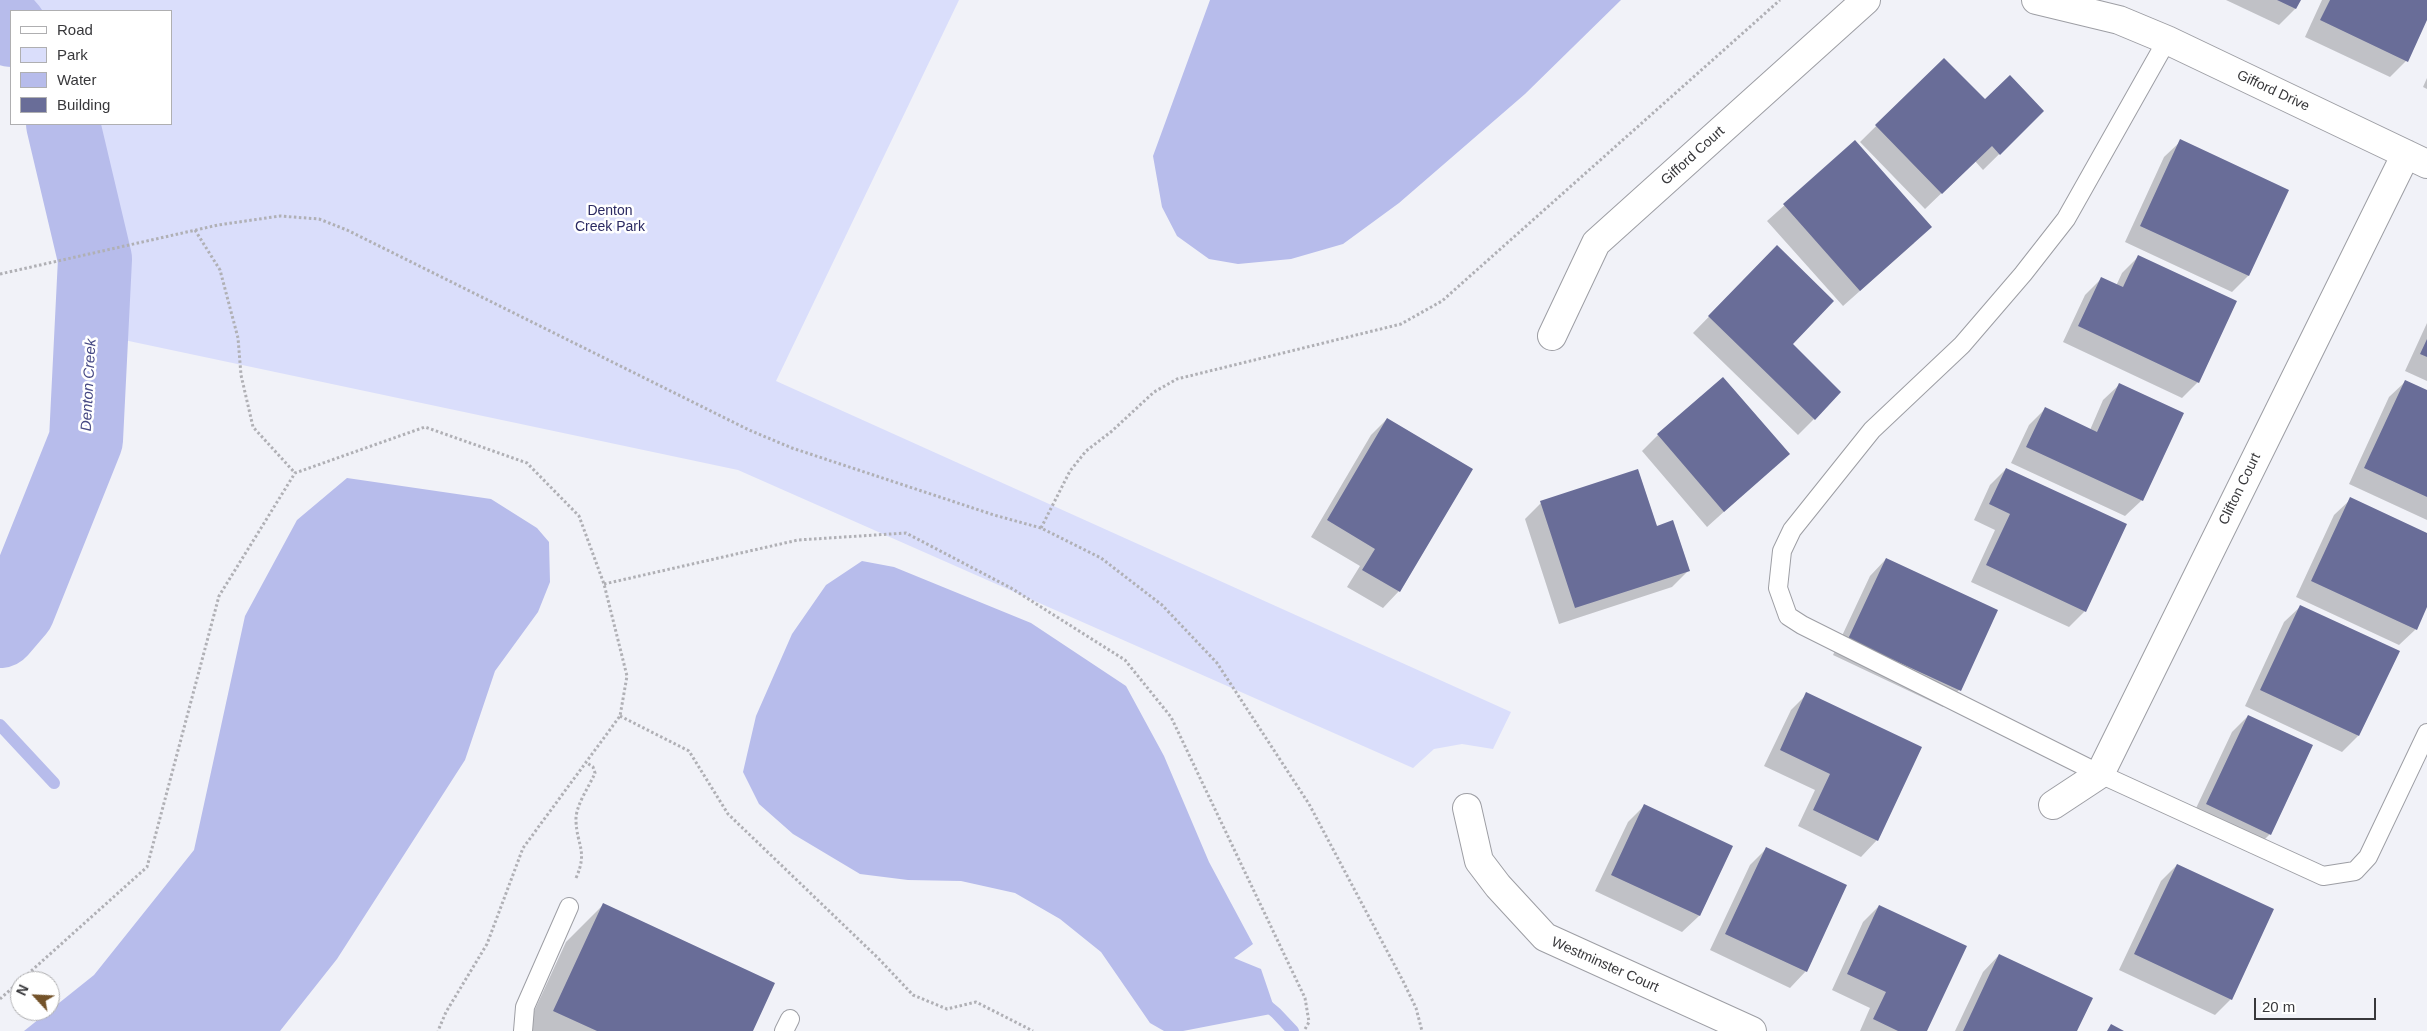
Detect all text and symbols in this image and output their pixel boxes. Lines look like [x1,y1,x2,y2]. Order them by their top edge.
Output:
legend [10,10,172,125]
text: Road [57,21,93,38]
text: Park [57,46,88,63]
street label: Gifford Drive [2234,67,2312,115]
text: Water [57,71,96,88]
text: Building [57,96,110,113]
street label: Gifford Court [1658,123,1728,189]
park label: Denton Creek Park [575,203,645,236]
water label: Denton Creek [78,338,100,432]
street label: Clifton Court [2215,450,2265,528]
street label: Westminster Court [1549,934,1661,996]
north arrow [10,971,60,1021]
text: N [13,982,32,998]
scale bar [2257,988,2380,1020]
text: 20 m [2262,998,2295,1015]

